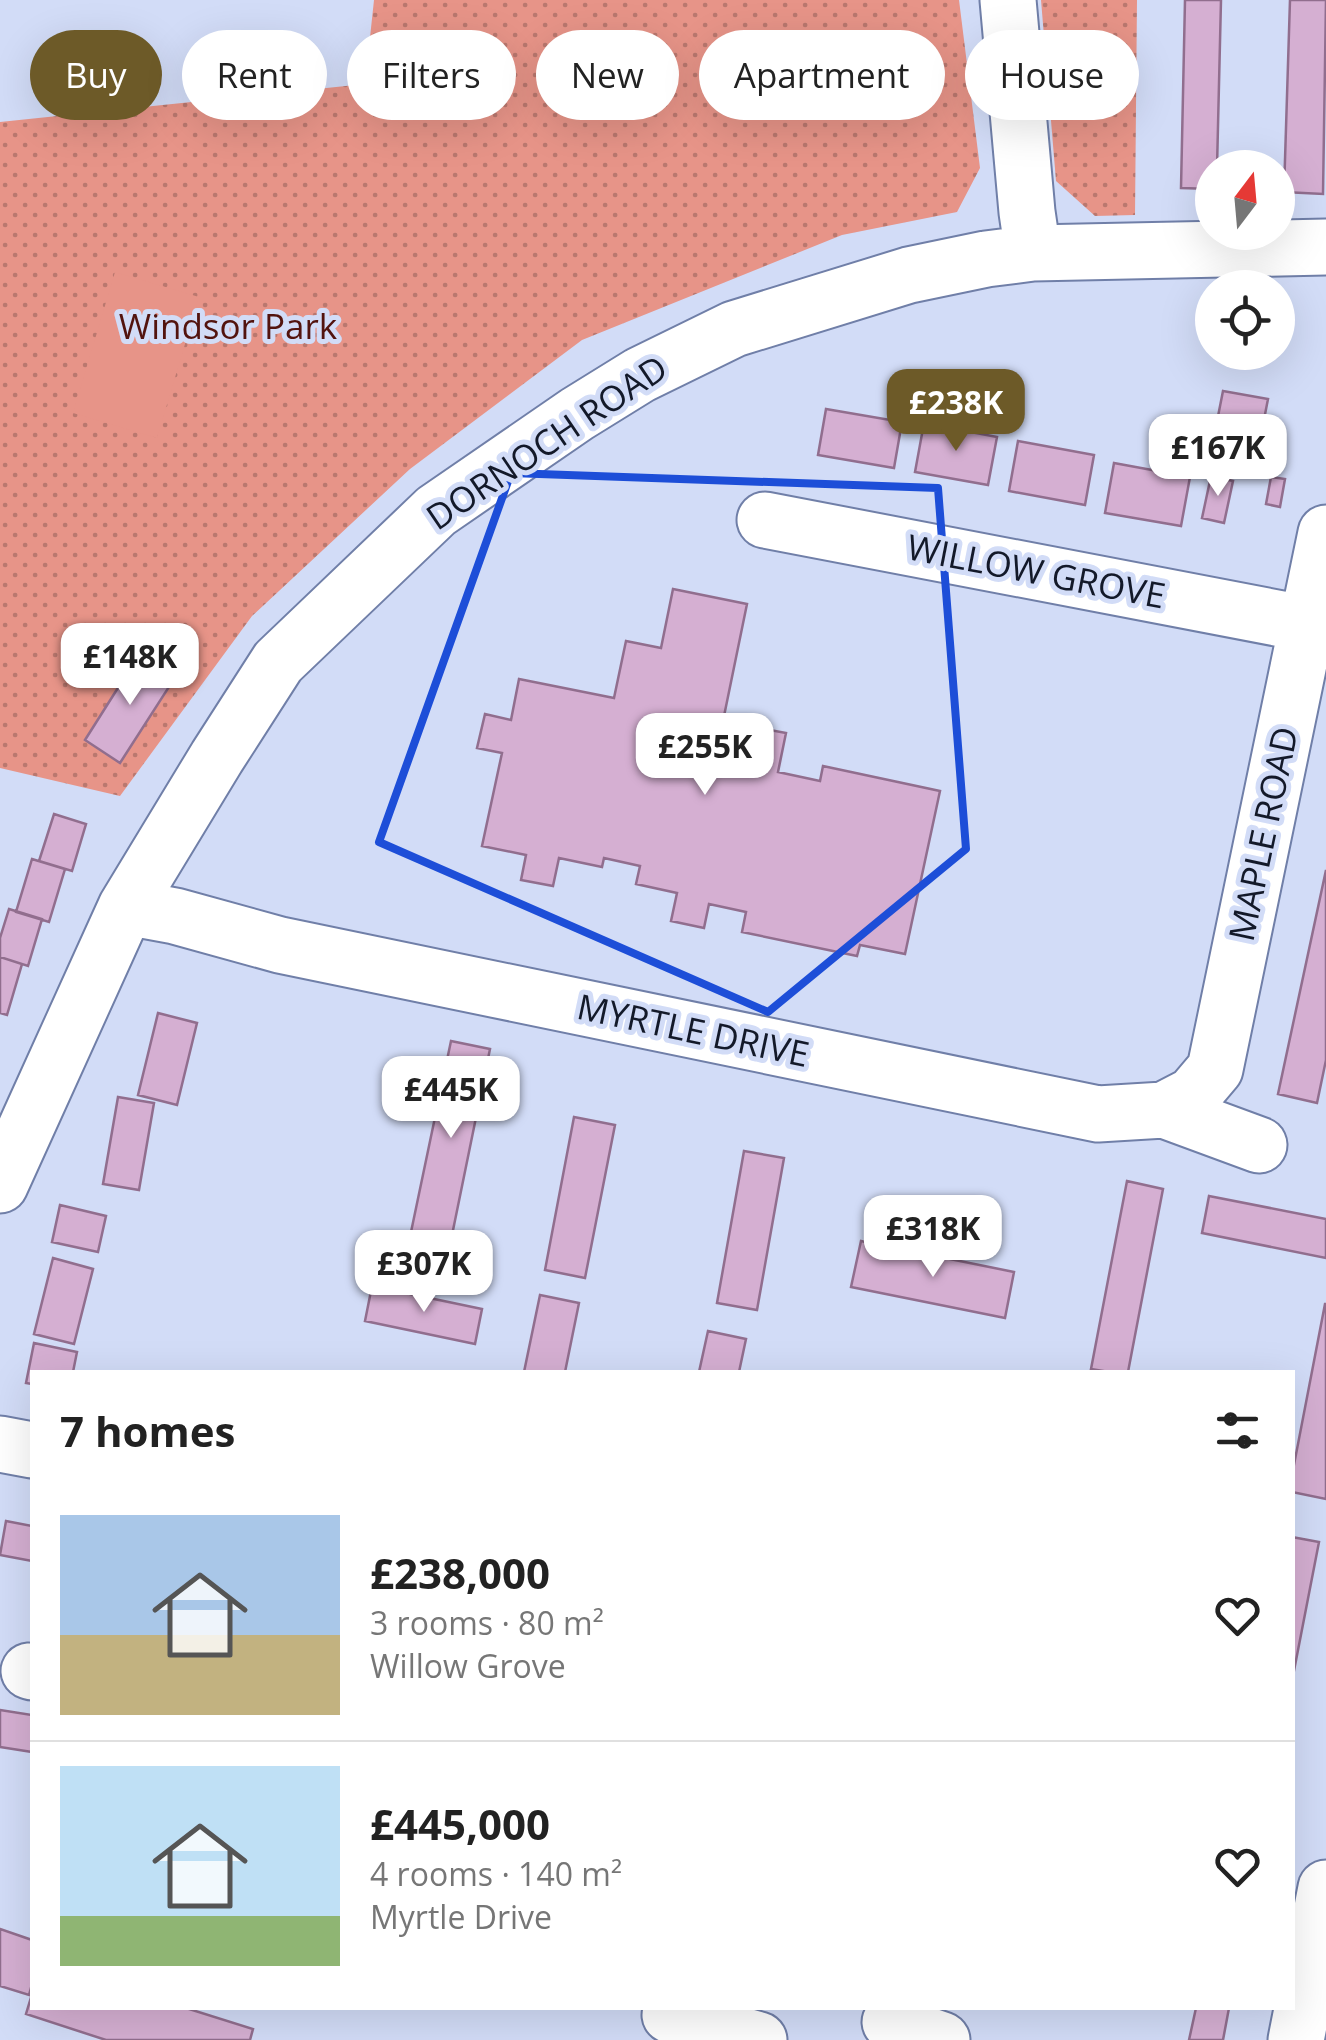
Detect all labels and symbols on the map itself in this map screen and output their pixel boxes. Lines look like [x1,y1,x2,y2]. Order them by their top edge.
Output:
north arrow [1195,150,1295,250]
park label: Windsor Park [119,302,338,349]
street label: DORNOCH ROAD [417,344,676,540]
pin: £238K [886,369,1026,454]
pin: £167K [1148,414,1288,499]
street label: WILLOW GROVE [903,522,1169,619]
pin: £148K [60,623,200,708]
pin: £255K [635,713,775,798]
street label: MAPLE ROAD [1217,722,1308,945]
street label: MYRTLE DRIVE [573,982,814,1077]
pin: £445K [381,1056,521,1141]
pin: £318K [863,1195,1003,1280]
pin: £307K [354,1230,494,1315]

